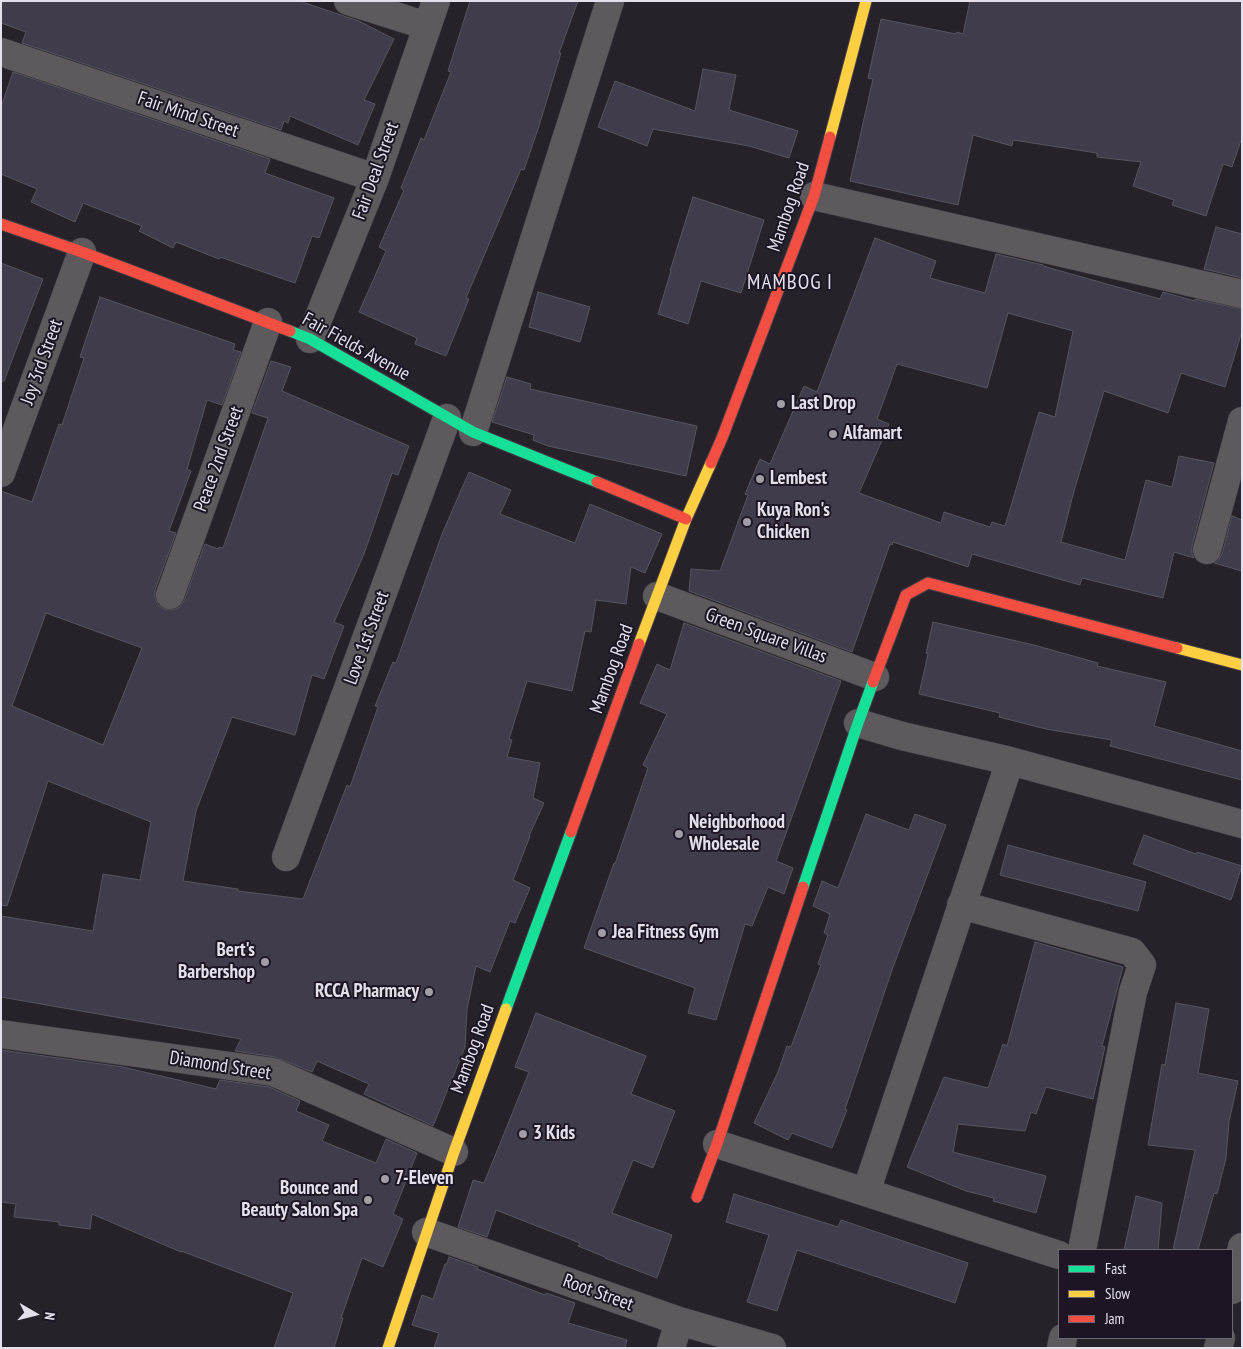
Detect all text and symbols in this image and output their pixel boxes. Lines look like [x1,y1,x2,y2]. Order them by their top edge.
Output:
street label: Fair Mind Street [135,87,241,143]
street label: Fair Deal Street [348,119,404,223]
street label: Mambog Road [763,159,815,255]
district label: MAMBOG I [746,270,834,296]
street label: Fair Fields Avenue [298,308,414,386]
street label: Joy 3rd Street [16,316,68,408]
place label: Last Drop [791,393,856,415]
marker: Last Drop [775,398,787,410]
street label: Peace 2nd Street [189,403,249,515]
place label: Alfamart [843,423,902,445]
marker: Alfamart [827,428,839,440]
place label: Lembest [770,468,827,490]
marker: Lembest [754,473,766,485]
place label: Kuya Ron's Chicken [757,500,830,544]
marker: Kuya Ron's Chicken [741,516,753,528]
street label: Love 1st Street [340,588,394,688]
street label: Green Square Villas [702,603,830,669]
street label: Mambog Road [585,621,639,717]
place label: Neighborhood Wholesale [689,812,785,856]
marker: Neighborhood Wholesale [673,828,685,840]
place label: Jea Fitness Gym [612,922,719,944]
marker: Jea Fitness Gym [596,927,608,939]
place label: Bert's Barbershop [178,940,255,984]
marker: Bert's Barbershop [259,956,271,968]
place label: RCCA Pharmacy [315,981,419,1003]
marker: RCCA Pharmacy [423,986,435,998]
street label: Mambog Road [446,1001,500,1097]
street label: Diamond Street [168,1047,272,1085]
place label: 3 Kids [533,1123,575,1145]
marker: 3 Kids [517,1128,529,1140]
place label: 7-Eleven [395,1168,454,1190]
marker: 7-Eleven [379,1173,391,1185]
place label: Bounce and Beauty Salon Spa [241,1178,358,1222]
marker: Bounce and Beauty Salon Spa [362,1194,374,1206]
legend [1058,1249,1233,1339]
text: Fast [1105,1259,1126,1278]
street label: Root Street [560,1270,636,1316]
text: Slow [1105,1284,1130,1303]
north arrow [10,1289,60,1339]
text: Jam [1105,1309,1124,1328]
text: N [40,1311,59,1321]

